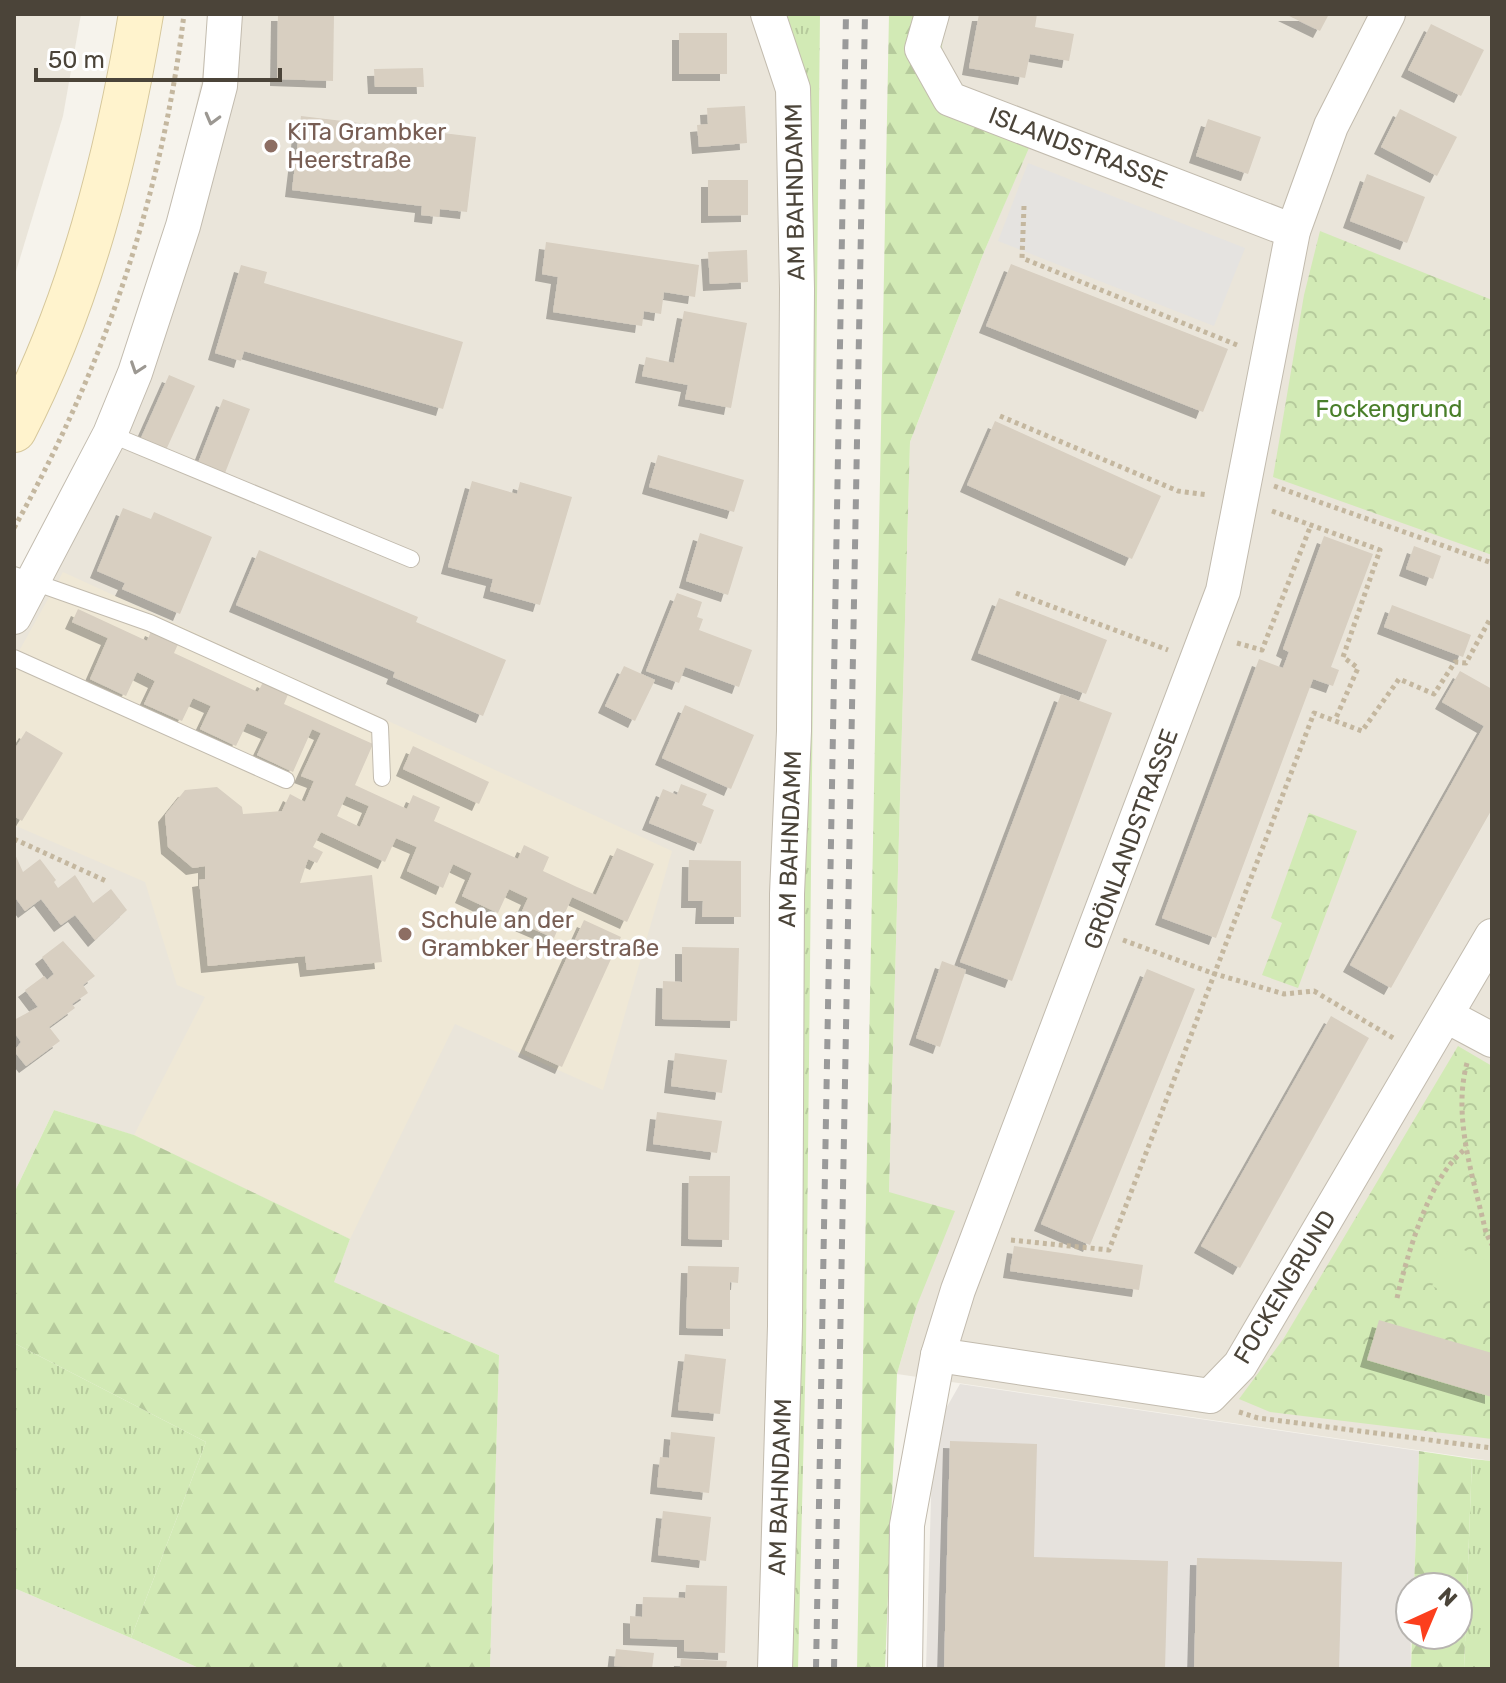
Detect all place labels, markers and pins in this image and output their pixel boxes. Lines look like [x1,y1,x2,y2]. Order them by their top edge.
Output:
place label: KiTa Grambker Heerstraße [287,118,446,174]
marker: KiTa Grambker Heerstraße [262,137,280,155]
place label: Schule an der Grambker Heerstraße [421,906,659,962]
marker: Schule an der Grambker Heerstraße [396,925,414,943]

